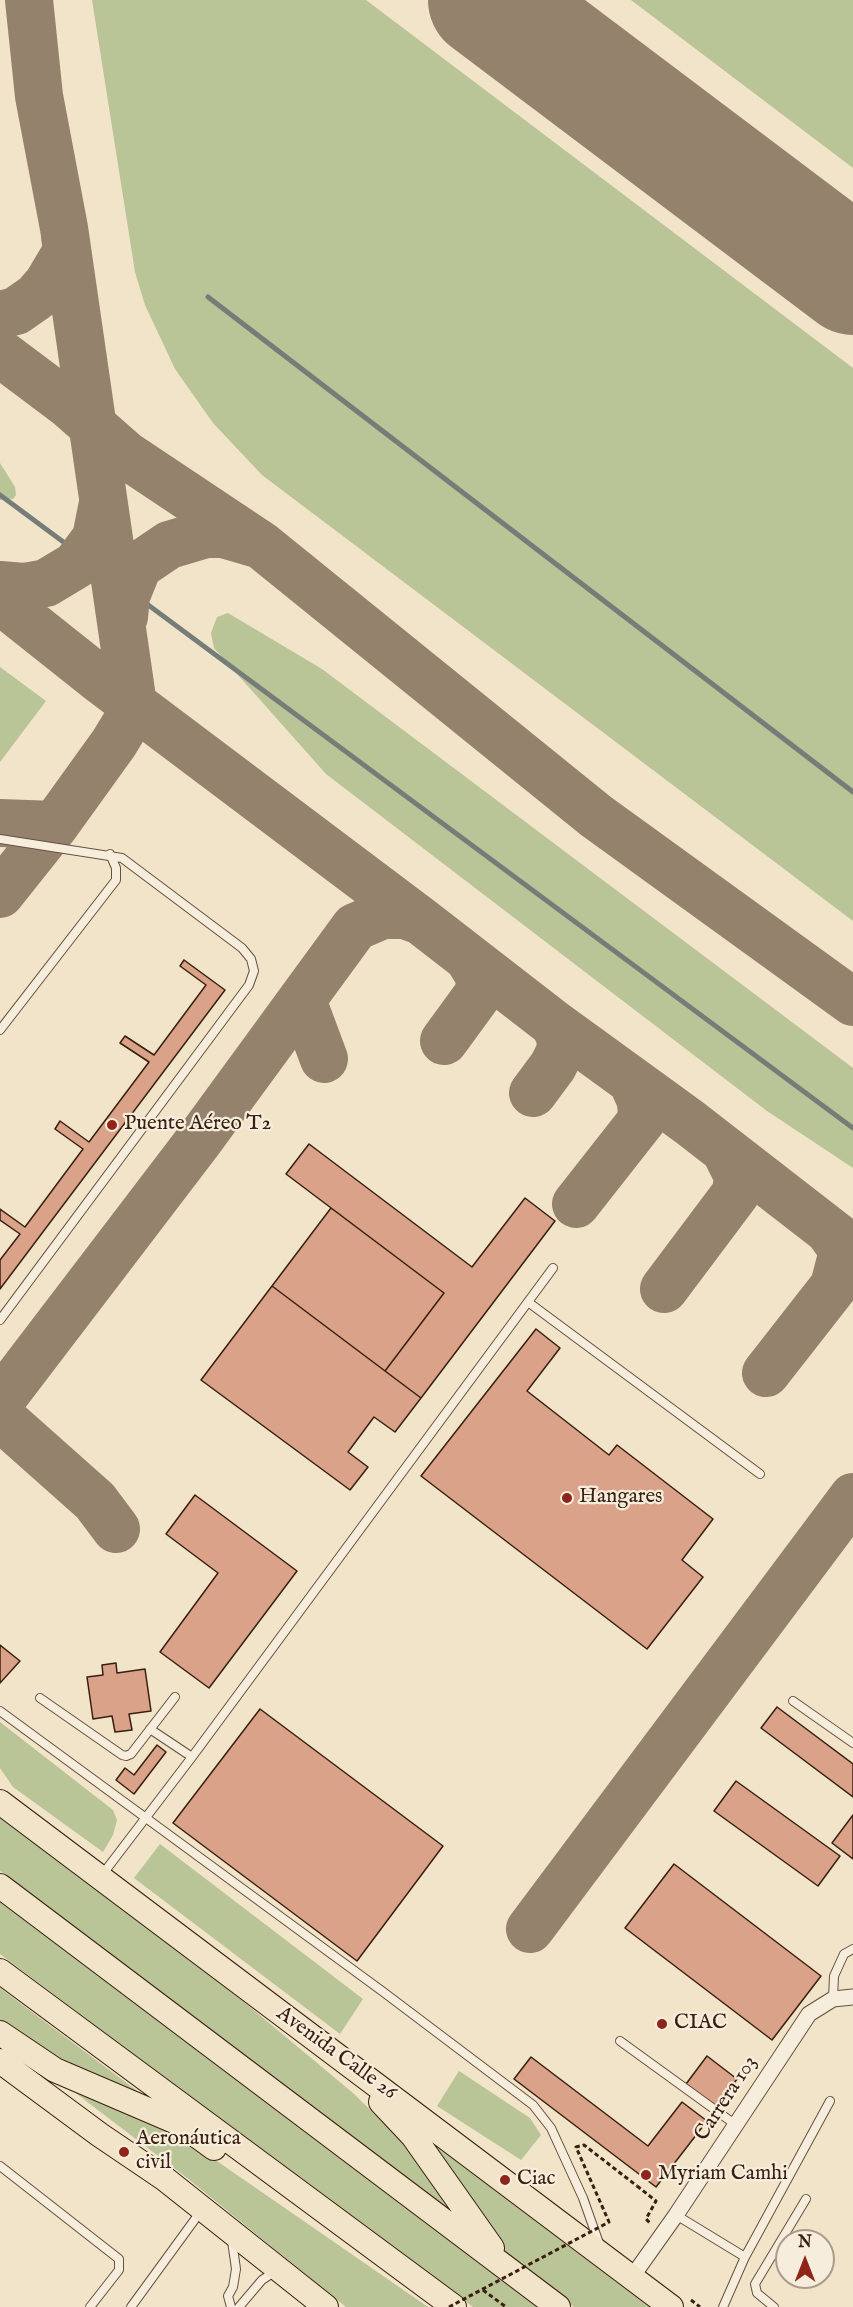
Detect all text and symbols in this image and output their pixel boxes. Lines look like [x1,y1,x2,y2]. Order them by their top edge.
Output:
place label: Puente Aéreo T2 [124,1112,271,1138]
marker: Puente Aéreo T2 [105,1118,119,1132]
place label: Hangares [579,1485,662,1511]
marker: Hangares [560,1491,574,1505]
street label: Avenida Calle 26 [271,2002,401,2106]
place label: CIAC [674,2011,727,2037]
marker: CIAC [655,2017,669,2031]
street label: Carrera 103 [690,2052,764,2146]
place label: Aeronáutica civil [136,2127,241,2177]
marker: Aeronáutica civil [117,2145,131,2159]
place label: Myriam Camhi [658,2162,788,2188]
place label: Ciac [517,2167,556,2193]
marker: Myriam Camhi [639,2168,653,2182]
marker: Ciac [498,2173,512,2187]
north arrow [775,2229,835,2289]
text: N [798,2233,812,2253]

